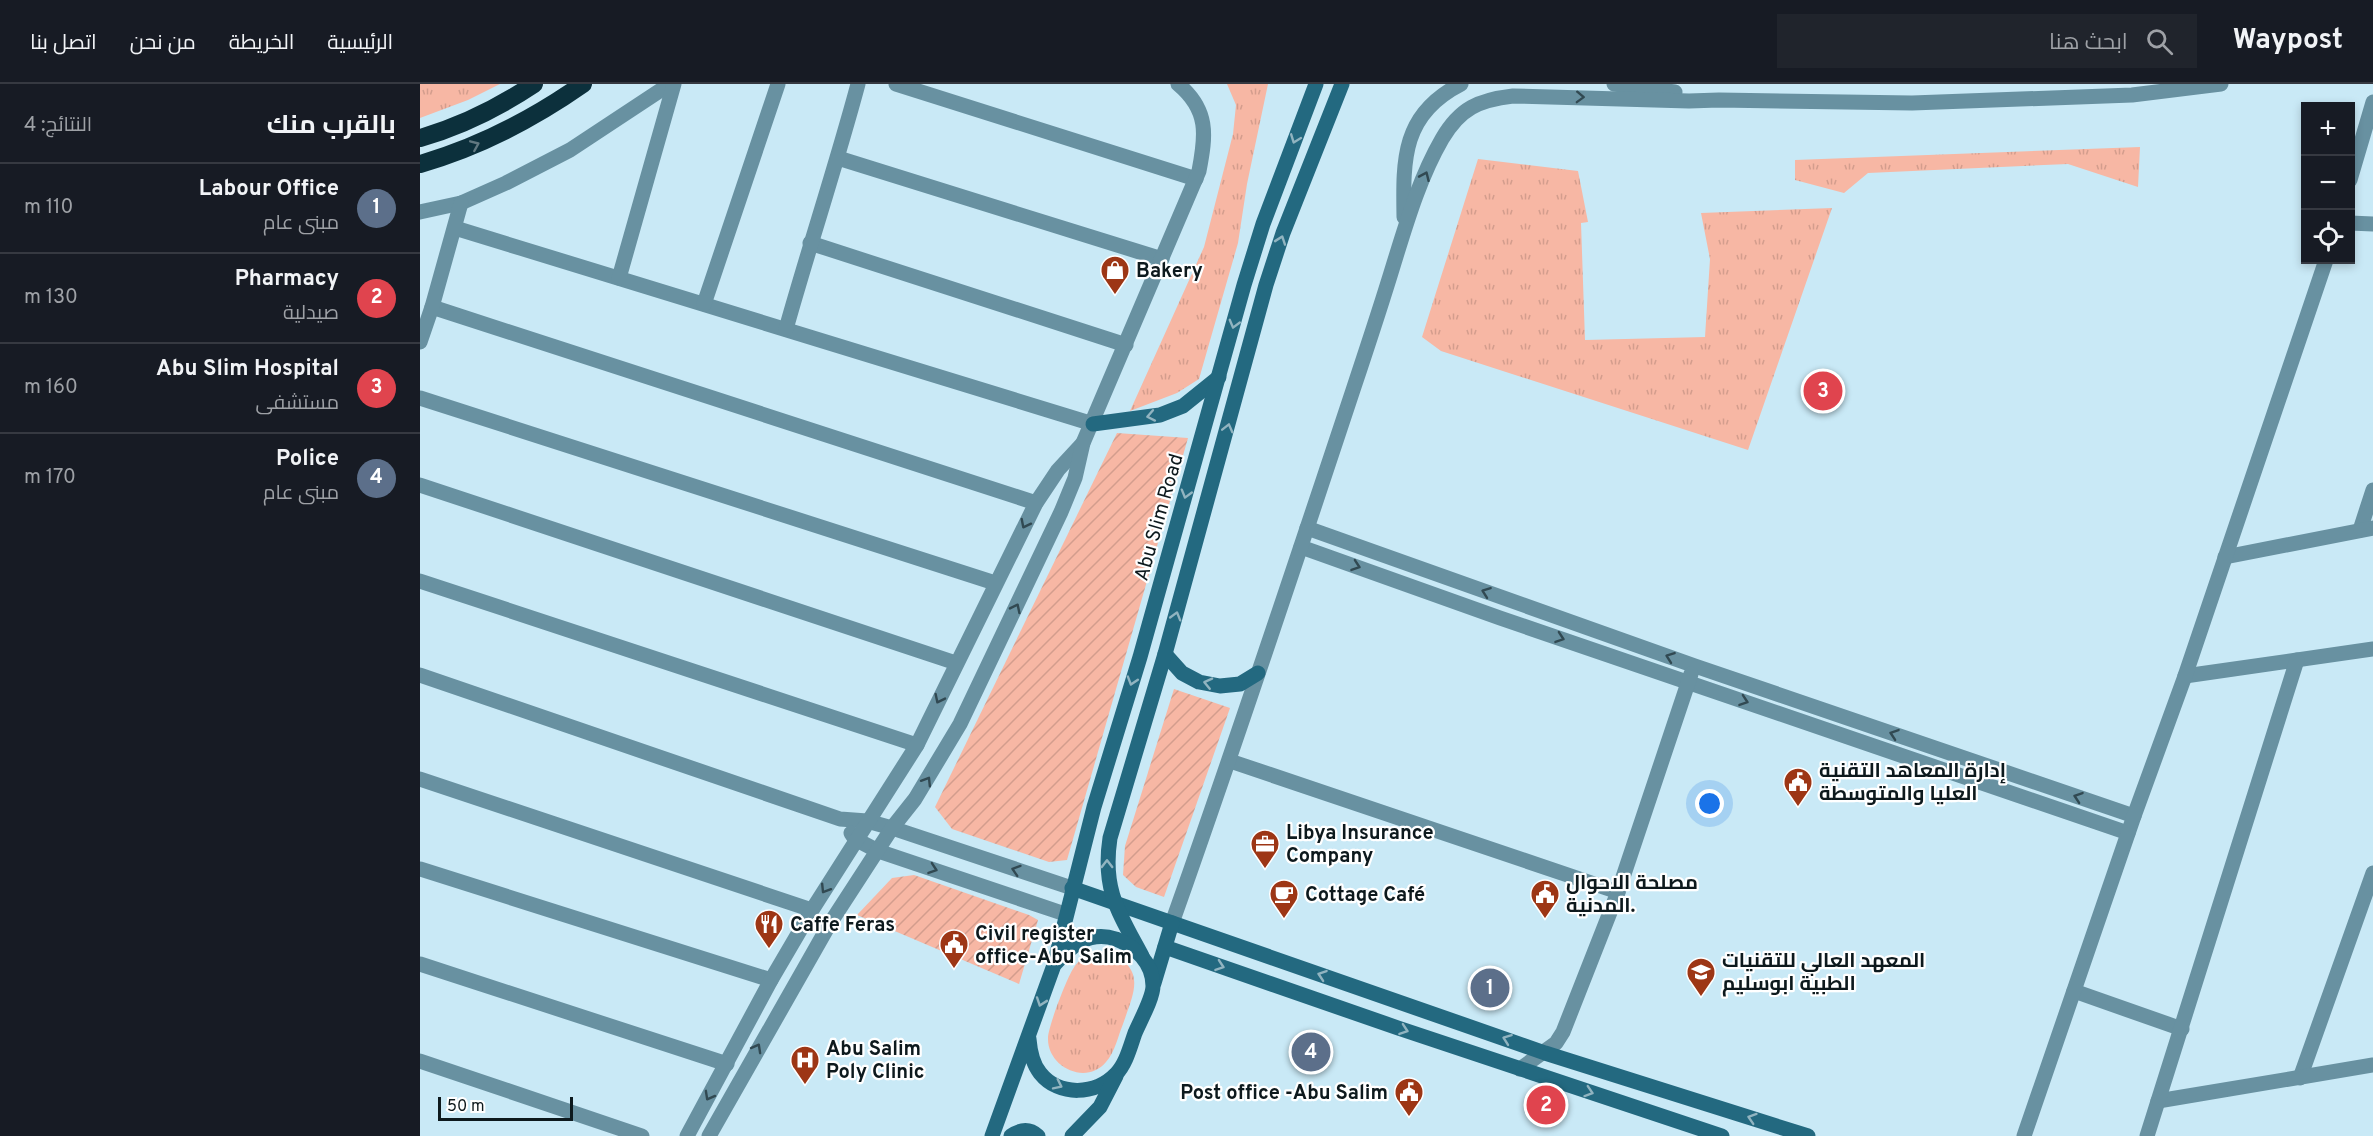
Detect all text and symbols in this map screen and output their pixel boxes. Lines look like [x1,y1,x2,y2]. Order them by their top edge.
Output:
search box [1777,14,2197,68]
text: Waypost [2233,23,2343,59]
icon: search [2143,25,2176,58]
text: اتصل بنا [30,30,97,57]
text: من نحن [130,30,196,57]
text: الخريطة [229,30,294,57]
text: الرئيسية [327,30,393,57]
text: ابحث هنا [2049,30,2128,57]
one-way arrow [1575,91,1584,103]
map controls [2301,102,2355,264]
button: + [2301,102,2355,156]
text: بالقرب منك [267,110,396,143]
text: النتائج: 4 [24,113,92,139]
one-way arrow [1290,133,1303,144]
one-way arrow [469,140,480,152]
button: − [2301,156,2355,210]
one-way arrow [1417,171,1429,182]
text: Labour Office [199,176,339,203]
text: 110 m [24,195,73,221]
text: 1 [373,195,381,221]
button: locate [2301,210,2355,264]
text: مبنى عام [263,211,339,237]
one-way arrow [1274,235,1286,246]
shop icon: Bakery [1099,254,1131,296]
place label: Bakery [1136,259,1203,285]
text: Pharmacy [235,266,339,293]
text: 130 m [24,285,78,311]
text: 2 [370,285,383,311]
text: صيدلية [283,301,339,327]
one-way arrow [1228,318,1241,328]
text: Abu Slim Hospital [156,356,339,383]
pin: 3 [1804,368,1842,414]
text: 160 m [24,375,78,401]
text: 3 [371,375,383,401]
text: مستشفى [255,391,339,417]
one-way arrow [1147,409,1157,422]
one-way arrow [1221,423,1233,434]
text: Police [276,446,339,473]
street label: Abu Slim Road [1129,451,1190,584]
text: 170 m [24,465,76,491]
text: 4 [370,465,383,491]
text: مبنى عام [263,481,339,507]
one-way arrow [1181,488,1193,499]
one-way arrow [1021,518,1032,528]
one-way arrow [1350,558,1361,571]
one-way arrow [1481,587,1492,599]
one-way arrow [1009,603,1021,614]
one-way arrow [1169,611,1181,622]
one-way arrow [1554,631,1565,643]
one-way arrow [1665,652,1676,665]
one-way arrow [1127,675,1139,686]
one-way arrow [1203,677,1213,690]
one-way arrow [934,693,946,704]
one-way arrow [1738,694,1749,707]
one-way arrow [1889,729,1900,742]
place label: إدارة المعاهد التقنية العليا والمتوسطة [1819,759,2006,808]
public building icon: إدارة المعاهد التقنية العليا والمتوسطة [1782,766,1814,808]
one-way arrow [919,777,931,787]
your location [1695,789,1724,818]
one-way arrow [2074,792,2084,805]
place label: Libya Insurance Company [1286,821,1434,870]
office icon: Libya Insurance Company [1249,828,1281,870]
one-way arrow [1101,859,1113,868]
one-way arrow [927,862,938,875]
one-way arrow [1011,864,1022,877]
place label: مصلحة الاحوال المدنية. [1566,871,1698,920]
cafe icon: Cottage Café [1268,878,1300,920]
public building icon: مصلحة الاحوال المدنية. [1529,878,1561,920]
one-way arrow [820,883,832,893]
place label: Cottage Café [1305,883,1425,909]
restaurant icon: Caffe Feras [753,908,785,950]
place label: Caffe Feras [790,913,895,939]
place label: Civil register office-Abu Salim [975,922,1132,971]
public building icon: Civil register office-Abu Salim [938,928,970,970]
place label: المعهد العالي للتقنيات الطبية ابوسليم [1722,949,1925,998]
school or university icon: المعهد العالي للتقنيات الطبية ابوسليم [1685,956,1717,998]
one-way arrow [1214,959,1225,972]
pin: 1 [1470,966,1510,1010]
one-way arrow [1318,969,1328,982]
one-way arrow [1036,996,1048,1007]
one-way arrow [1398,1023,1409,1036]
pin: 4 [1292,1030,1330,1074]
one-way arrow [1502,1034,1512,1047]
place label: Abu Salim Poly Clinic [826,1037,925,1086]
one-way arrow [750,1044,761,1054]
hospital icon: Abu Salim Poly Clinic [789,1044,821,1086]
public building icon: Post office -Abu Salim [1393,1076,1425,1118]
one-way arrow [1051,1078,1062,1090]
place label: Post office -Abu Salim [1180,1081,1388,1107]
pin: 2 [1526,1082,1566,1128]
one-way arrow [1583,1085,1594,1097]
one-way arrow [705,1090,716,1100]
scale bar [438,1094,573,1122]
text: 50 m [447,1097,485,1117]
one-way arrow [1747,1113,1758,1125]

